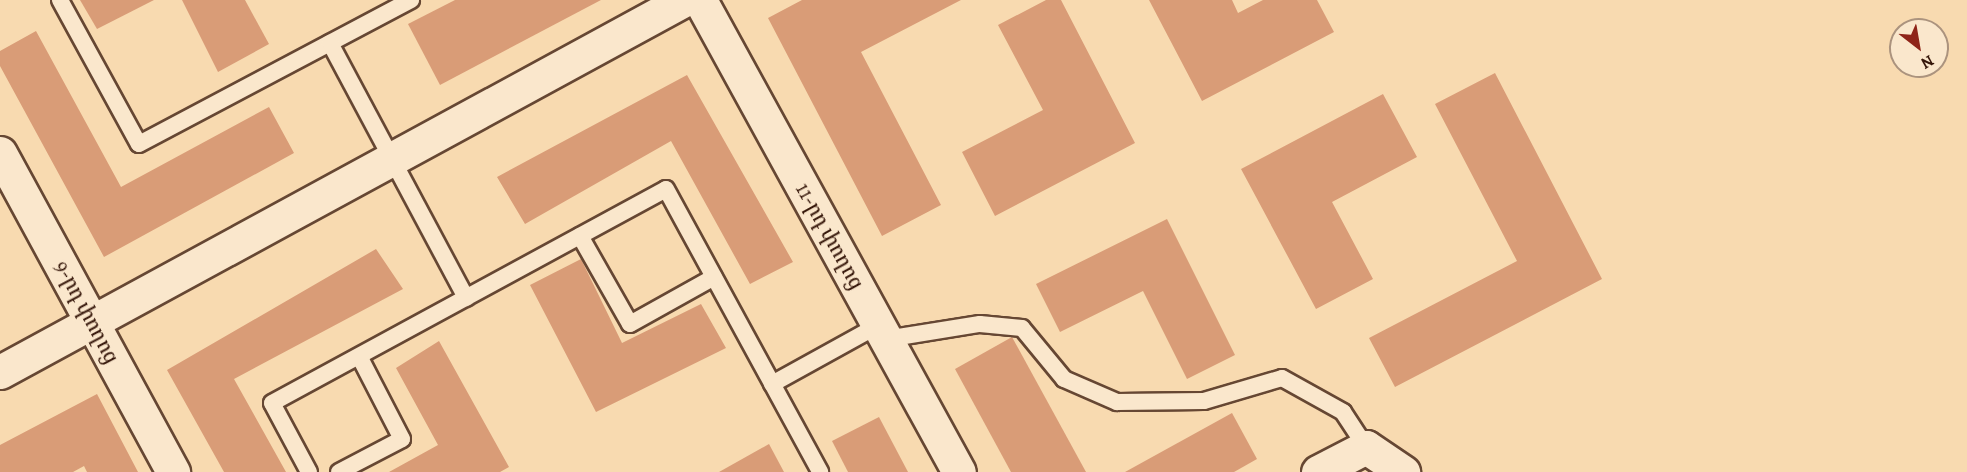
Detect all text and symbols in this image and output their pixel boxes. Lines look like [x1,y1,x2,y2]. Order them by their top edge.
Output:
north arrow [1889,18,1949,78]
text: N [1917,49,1938,74]
street label: 11-րդ փողոց [790,178,870,294]
street label: 9-րդ փողոց [49,256,125,368]

